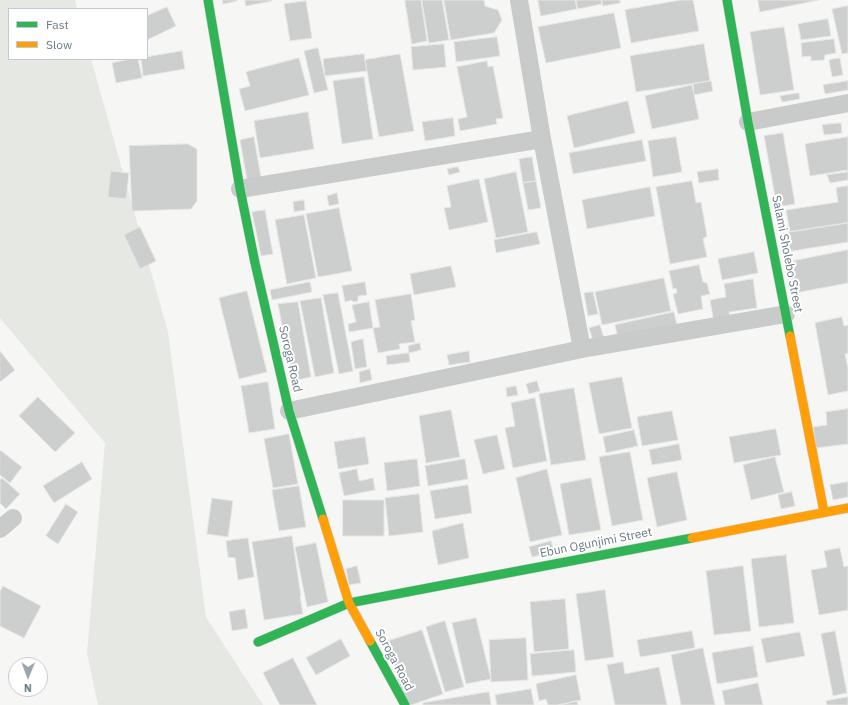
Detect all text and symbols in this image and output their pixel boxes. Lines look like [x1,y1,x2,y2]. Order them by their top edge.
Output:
legend [8,8,148,60]
text: Fast [46,17,69,32]
text: Slow [46,37,72,52]
street label: Salami Sholebo Street [769,194,805,314]
street label: Soroga Road [275,324,305,394]
street label: Ebun Ogunjimi Street [539,525,653,561]
street label: Soroga Road [372,627,416,693]
north arrow [8,657,48,697]
text: N [24,681,32,695]

